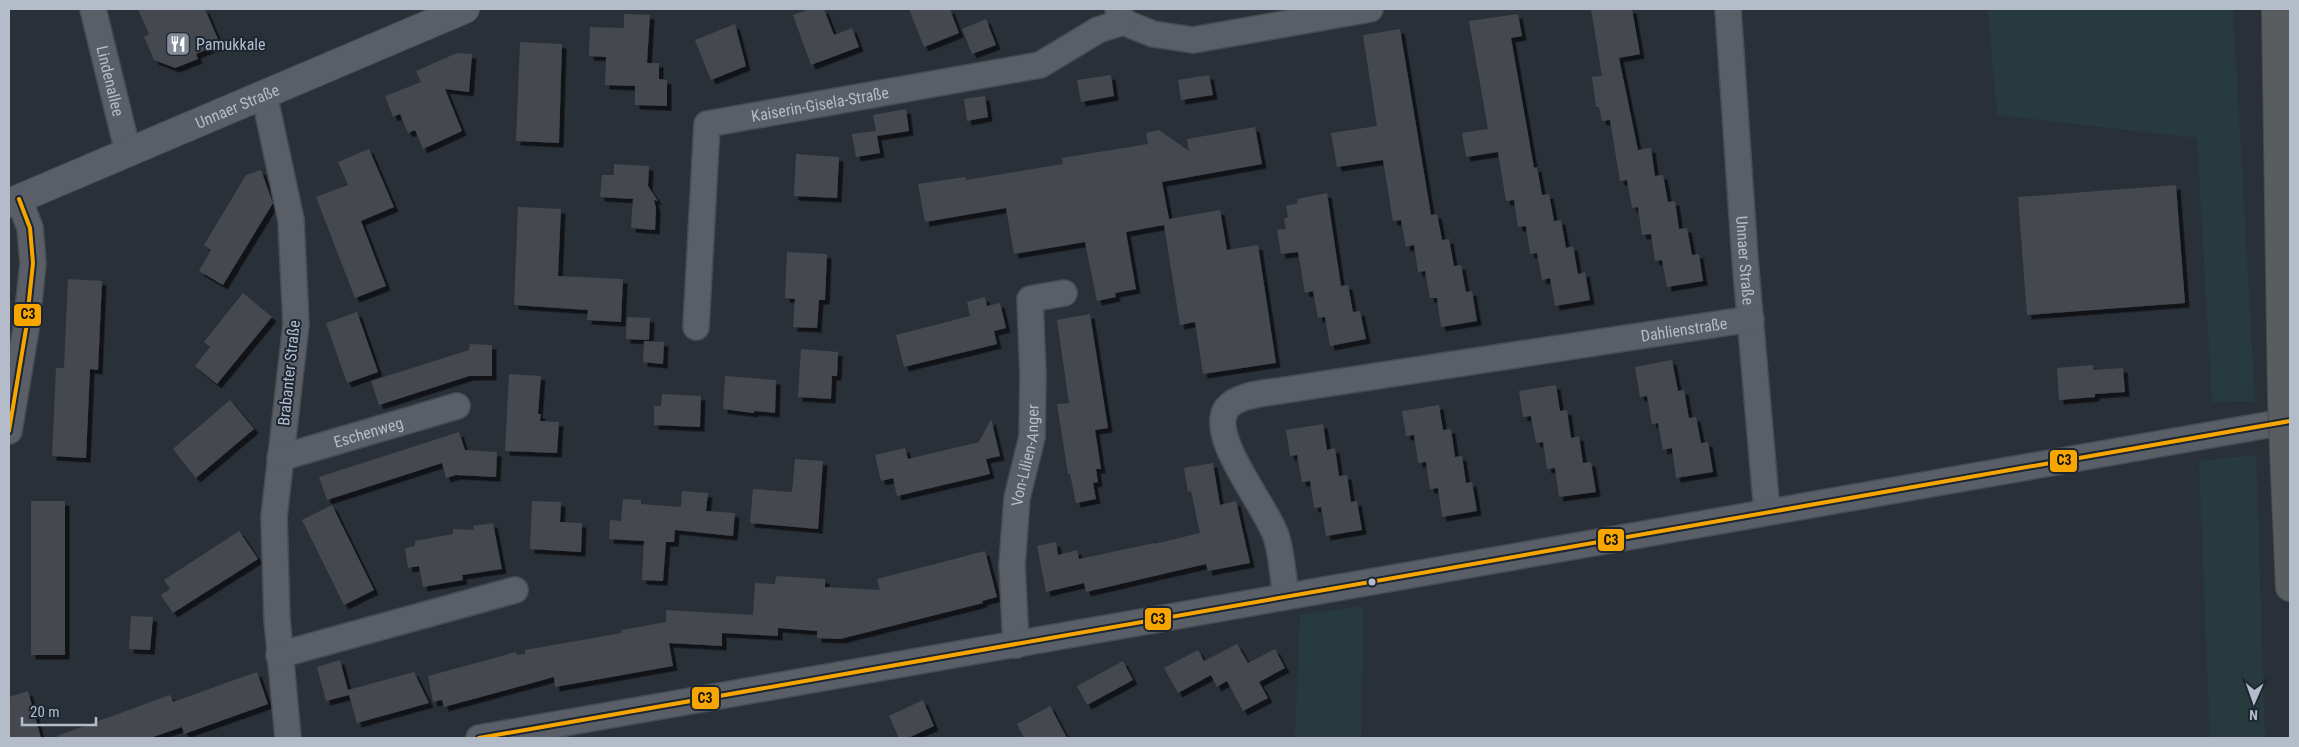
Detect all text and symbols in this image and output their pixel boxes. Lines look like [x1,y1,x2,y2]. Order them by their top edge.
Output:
restaurant icon: Pamukkale [165,31,191,57]
place label: Pamukkale [196,35,265,54]
street label: Lindenallee [93,44,128,118]
street label: Unnaer Straße [192,80,282,132]
street label: Kaiserin-Gisela-Straße [750,82,890,126]
street label: Unnaer Straße [1733,215,1758,306]
line badge: C3 [13,303,42,327]
text: C3 [20,306,36,322]
street label: Dahlienstraße [1639,313,1728,345]
street label: Brabanter Straße [274,319,304,427]
street label: Von-Lilien-Anger [1007,404,1042,507]
street label: Eschenweg [331,413,405,451]
line badge: C3 [2049,449,2078,473]
text: C3 [2056,452,2072,468]
line badge: C3 [1597,528,1625,552]
text: C3 [1603,532,1619,548]
unlabelled marker [1367,577,1377,587]
line badge: C3 [1144,607,1172,631]
text: C3 [1150,611,1166,627]
north arrow [2229,677,2279,727]
line badge: C3 [691,686,720,710]
text: C3 [697,690,713,706]
scale bar [22,694,96,726]
text: 20 m [30,703,60,721]
text: N [2249,707,2258,723]

